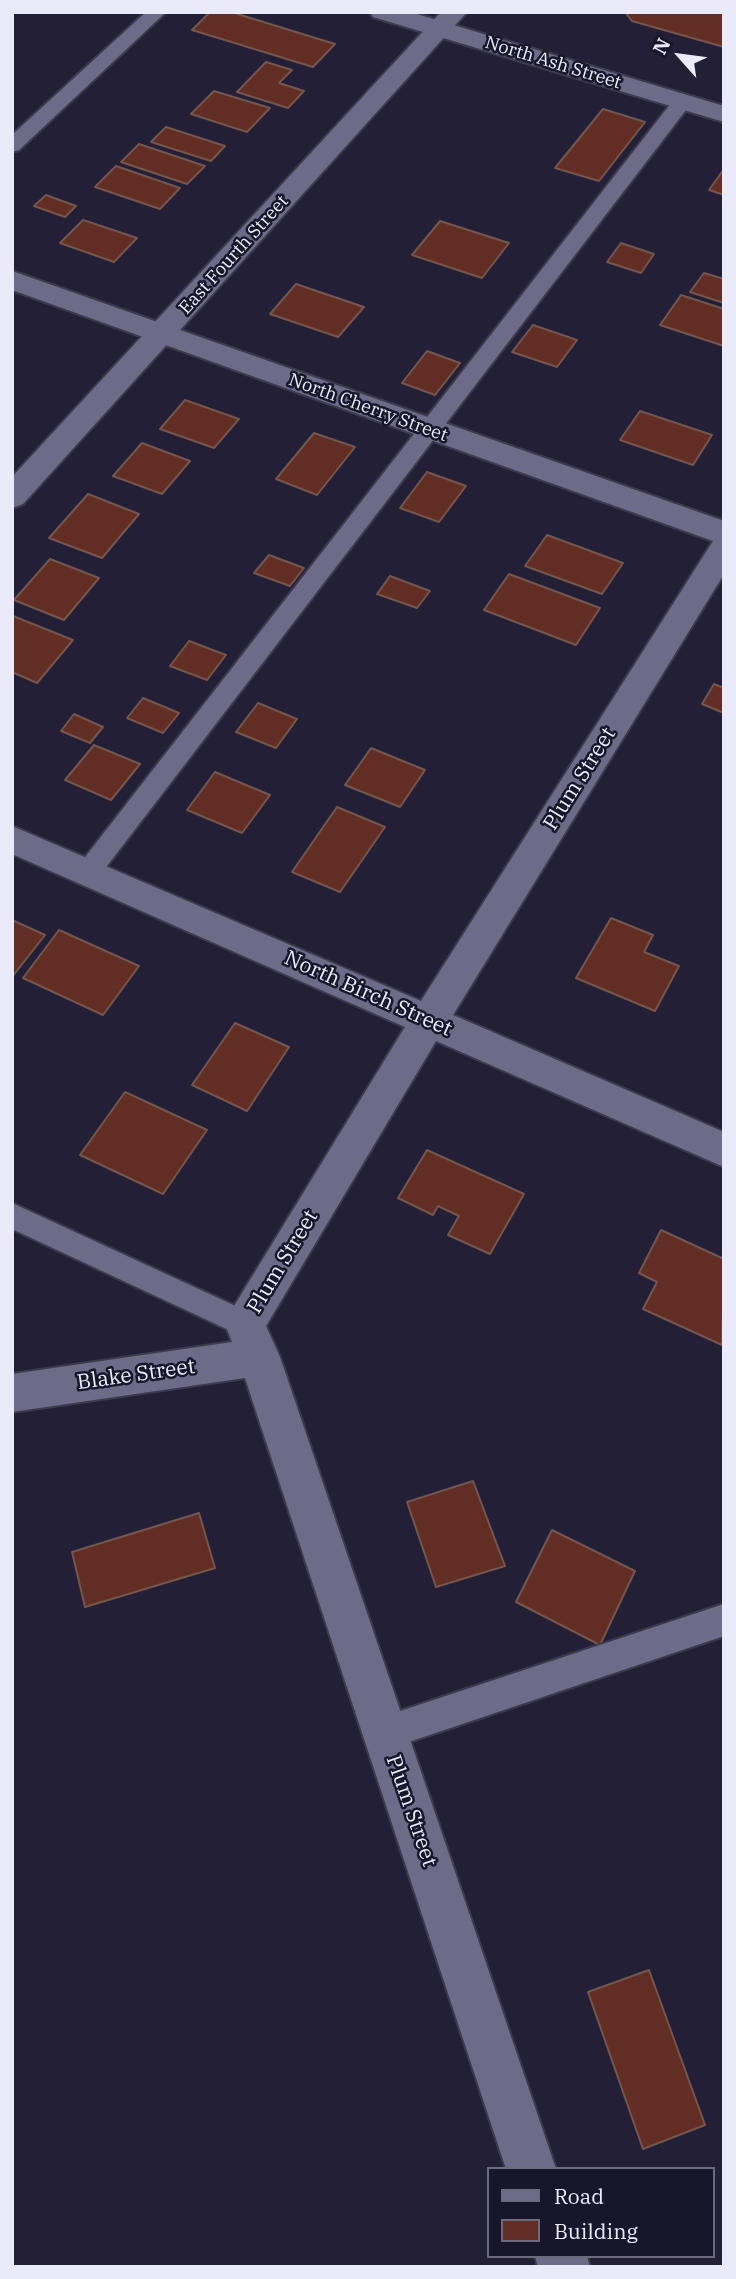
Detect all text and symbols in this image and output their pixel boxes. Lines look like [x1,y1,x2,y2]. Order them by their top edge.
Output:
north arrow [645,21,715,91]
street label: North Ash Street [482,32,624,94]
text: N [647,34,676,58]
street label: East Fourth Street [175,191,293,319]
street label: North Cherry Street [286,369,450,447]
street label: Plum Street [539,723,621,835]
street label: North Birch Street [280,946,456,1042]
street label: Plum Street [242,1206,324,1318]
street label: Blake Street [75,1354,197,1396]
street label: Plum Street [380,1752,442,1870]
legend [488,2167,715,2258]
text: Road [554,2182,604,2210]
text: Building [554,2217,638,2245]

